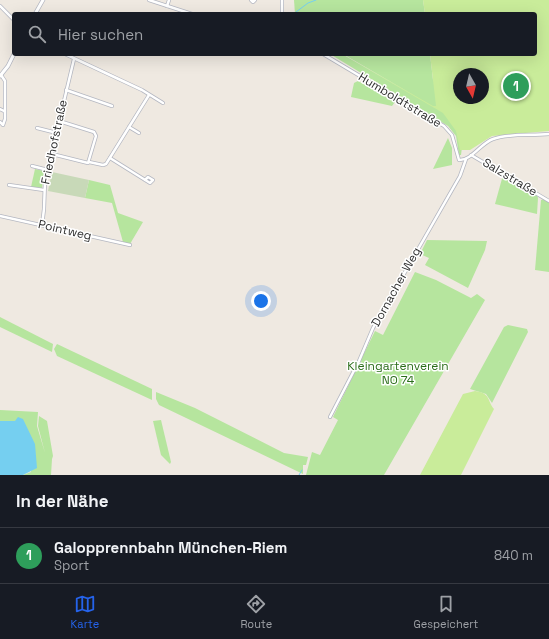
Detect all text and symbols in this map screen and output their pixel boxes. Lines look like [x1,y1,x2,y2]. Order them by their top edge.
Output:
search box [12,12,537,56]
icon: search [26,23,48,45]
text: Hier suchen [58,25,143,44]
north arrow [453,68,489,104]
street label: Humboldtstraße [355,69,445,131]
pin: 1 [503,71,529,101]
street label: Friedhofstraße [37,98,71,186]
street label: Salzstraße [480,154,540,200]
street label: Pointweg [37,216,93,244]
street label: Dornacher Weg [368,245,424,329]
your location [251,291,271,311]
park label: Kleingartenverein NO 74 [347,358,449,388]
text: In der Nähe [16,490,108,512]
text: Galopprennbahn München-Riem [54,538,287,557]
text: 1 [26,547,32,564]
text: 840 m [494,547,533,564]
text: Sport [54,557,89,574]
tab: Karte [71,593,99,631]
tab: Route [240,593,272,631]
tab: Gespeichert [413,593,478,631]

